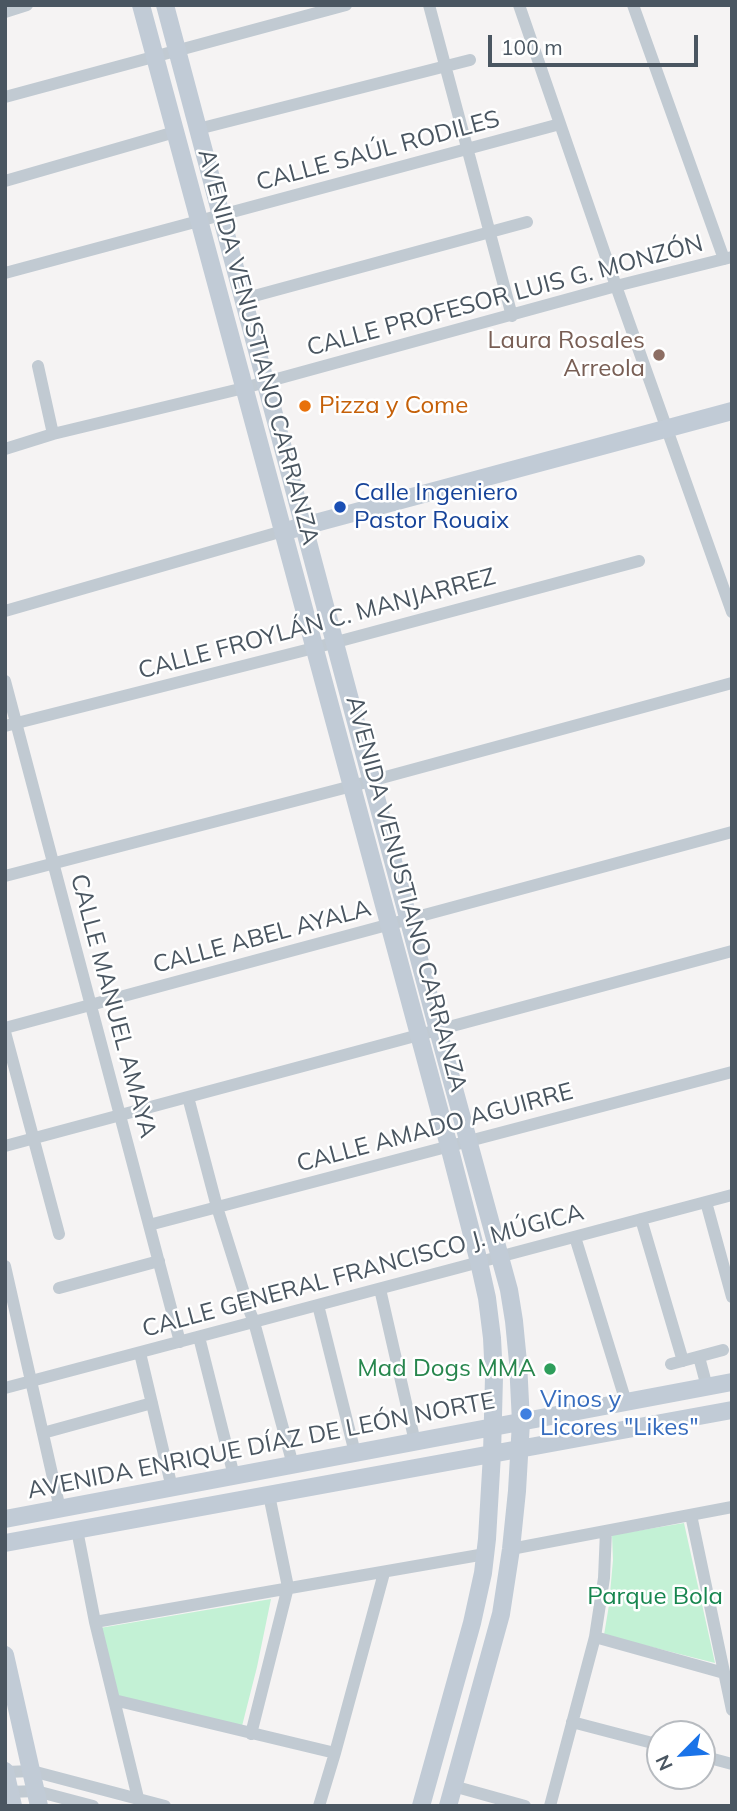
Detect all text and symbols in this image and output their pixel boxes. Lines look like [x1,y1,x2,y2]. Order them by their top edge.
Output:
scale bar [492,21,702,65]
text: 100 m [501,34,563,60]
street label: CALLE SAÚL RODILES [253,105,503,197]
street label: AVENIDA VENUSTIANO CARRANZA [191,146,325,548]
street label: CALLE PROFESOR LUIS G. MONZÓN [304,229,706,363]
place label: Laura Rosales Arreola [487,327,645,383]
marker: Laura Rosales Arreola [651,347,667,363]
place label: Pizza y Come [319,392,468,420]
marker: Pizza y Come [297,398,313,414]
place label: Calle Ingeniero Pastor Rouaix [354,479,518,535]
marker: Calle Ingeniero Pastor Rouaix [332,499,348,515]
street label: CALLE FROYLÁN C. MANJARREZ [135,562,499,686]
street label: AVENIDA VENUSTIANO CARRANZA [339,693,473,1095]
street label: CALLE MANUEL AMAYA [64,871,162,1141]
street label: CALLE ABEL AYALA [150,894,374,980]
street label: CALLE AMADO AGUIRRE [294,1077,576,1179]
street label: CALLE GENERAL FRANCISCO J. MÚGICA [139,1198,587,1344]
place label: Mad Dogs MMA [357,1355,536,1383]
marker: Mad Dogs MMA [542,1361,558,1377]
street label: AVENIDA ENRIQUE DÍAZ DE LEÓN NORTE [25,1386,497,1506]
place label: Vinos y Licores "Likes" [540,1386,699,1442]
marker: Vinos y Licores "Likes" [518,1406,534,1422]
park label: Parque Bola [587,1583,723,1611]
north arrow [646,1720,716,1790]
text: N [650,1751,678,1775]

